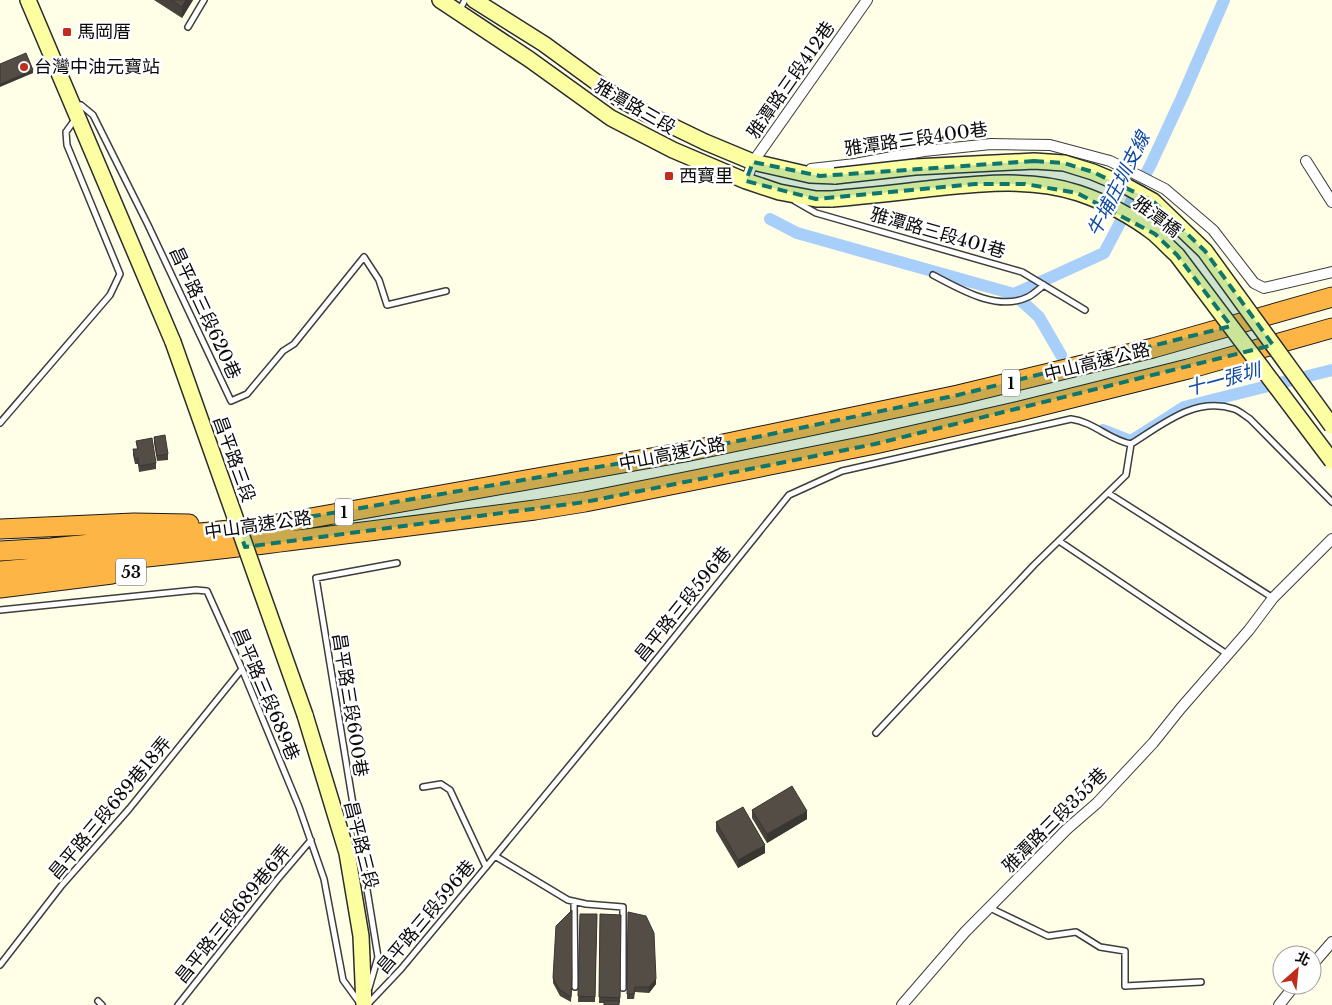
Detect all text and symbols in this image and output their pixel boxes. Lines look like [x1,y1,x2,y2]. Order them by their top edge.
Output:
street label: 雅潭路三段412巷 [743,17,839,143]
place label: 馬岡厝 [77,21,131,43]
marker: 馬岡厝 [61,26,73,38]
place label: 台灣中油元寶站 [34,56,160,78]
marker: 台灣中油元寶站 [18,61,30,73]
street label: 雅潭路三段 [591,75,679,139]
street label: 雅潭路三段400巷 [843,118,989,160]
water label: 牛埔庄圳支線 [1082,126,1155,240]
place label: 西寶里 [679,165,733,187]
marker: 西寶里 [663,170,675,182]
street label: 雅潭橋 [1129,192,1185,242]
street label: 雅潭路三段401巷 [868,203,1008,263]
street label: 昌平路三段620巷 [165,243,245,383]
street label: 中山高速公路 [1042,338,1152,386]
water label: 十一張圳 [1183,358,1266,400]
road number: 1 [1002,369,1020,396]
street label: 昌平路三段 [208,413,260,505]
street label: 中山高速公路 [617,433,727,475]
road number: 1 [335,498,353,526]
street label: 中山高速公路 [203,507,313,543]
street label: 昌平路三段596巷 [630,542,736,666]
road number: 53 [116,558,146,586]
street label: 昌平路三段689巷 [228,624,304,764]
street label: 昌平路三段600巷 [328,632,372,778]
street label: 昌平路三段689巷18弄 [44,732,176,884]
street label: 雅潭路三段355巷 [998,763,1112,877]
street label: 昌平路三段 [339,799,383,891]
street label: 昌平路三段689巷6弄 [170,840,296,988]
street label: 昌平路三段596巷 [372,856,480,978]
north arrow [1272,945,1322,995]
text: 北 [1293,947,1313,970]

